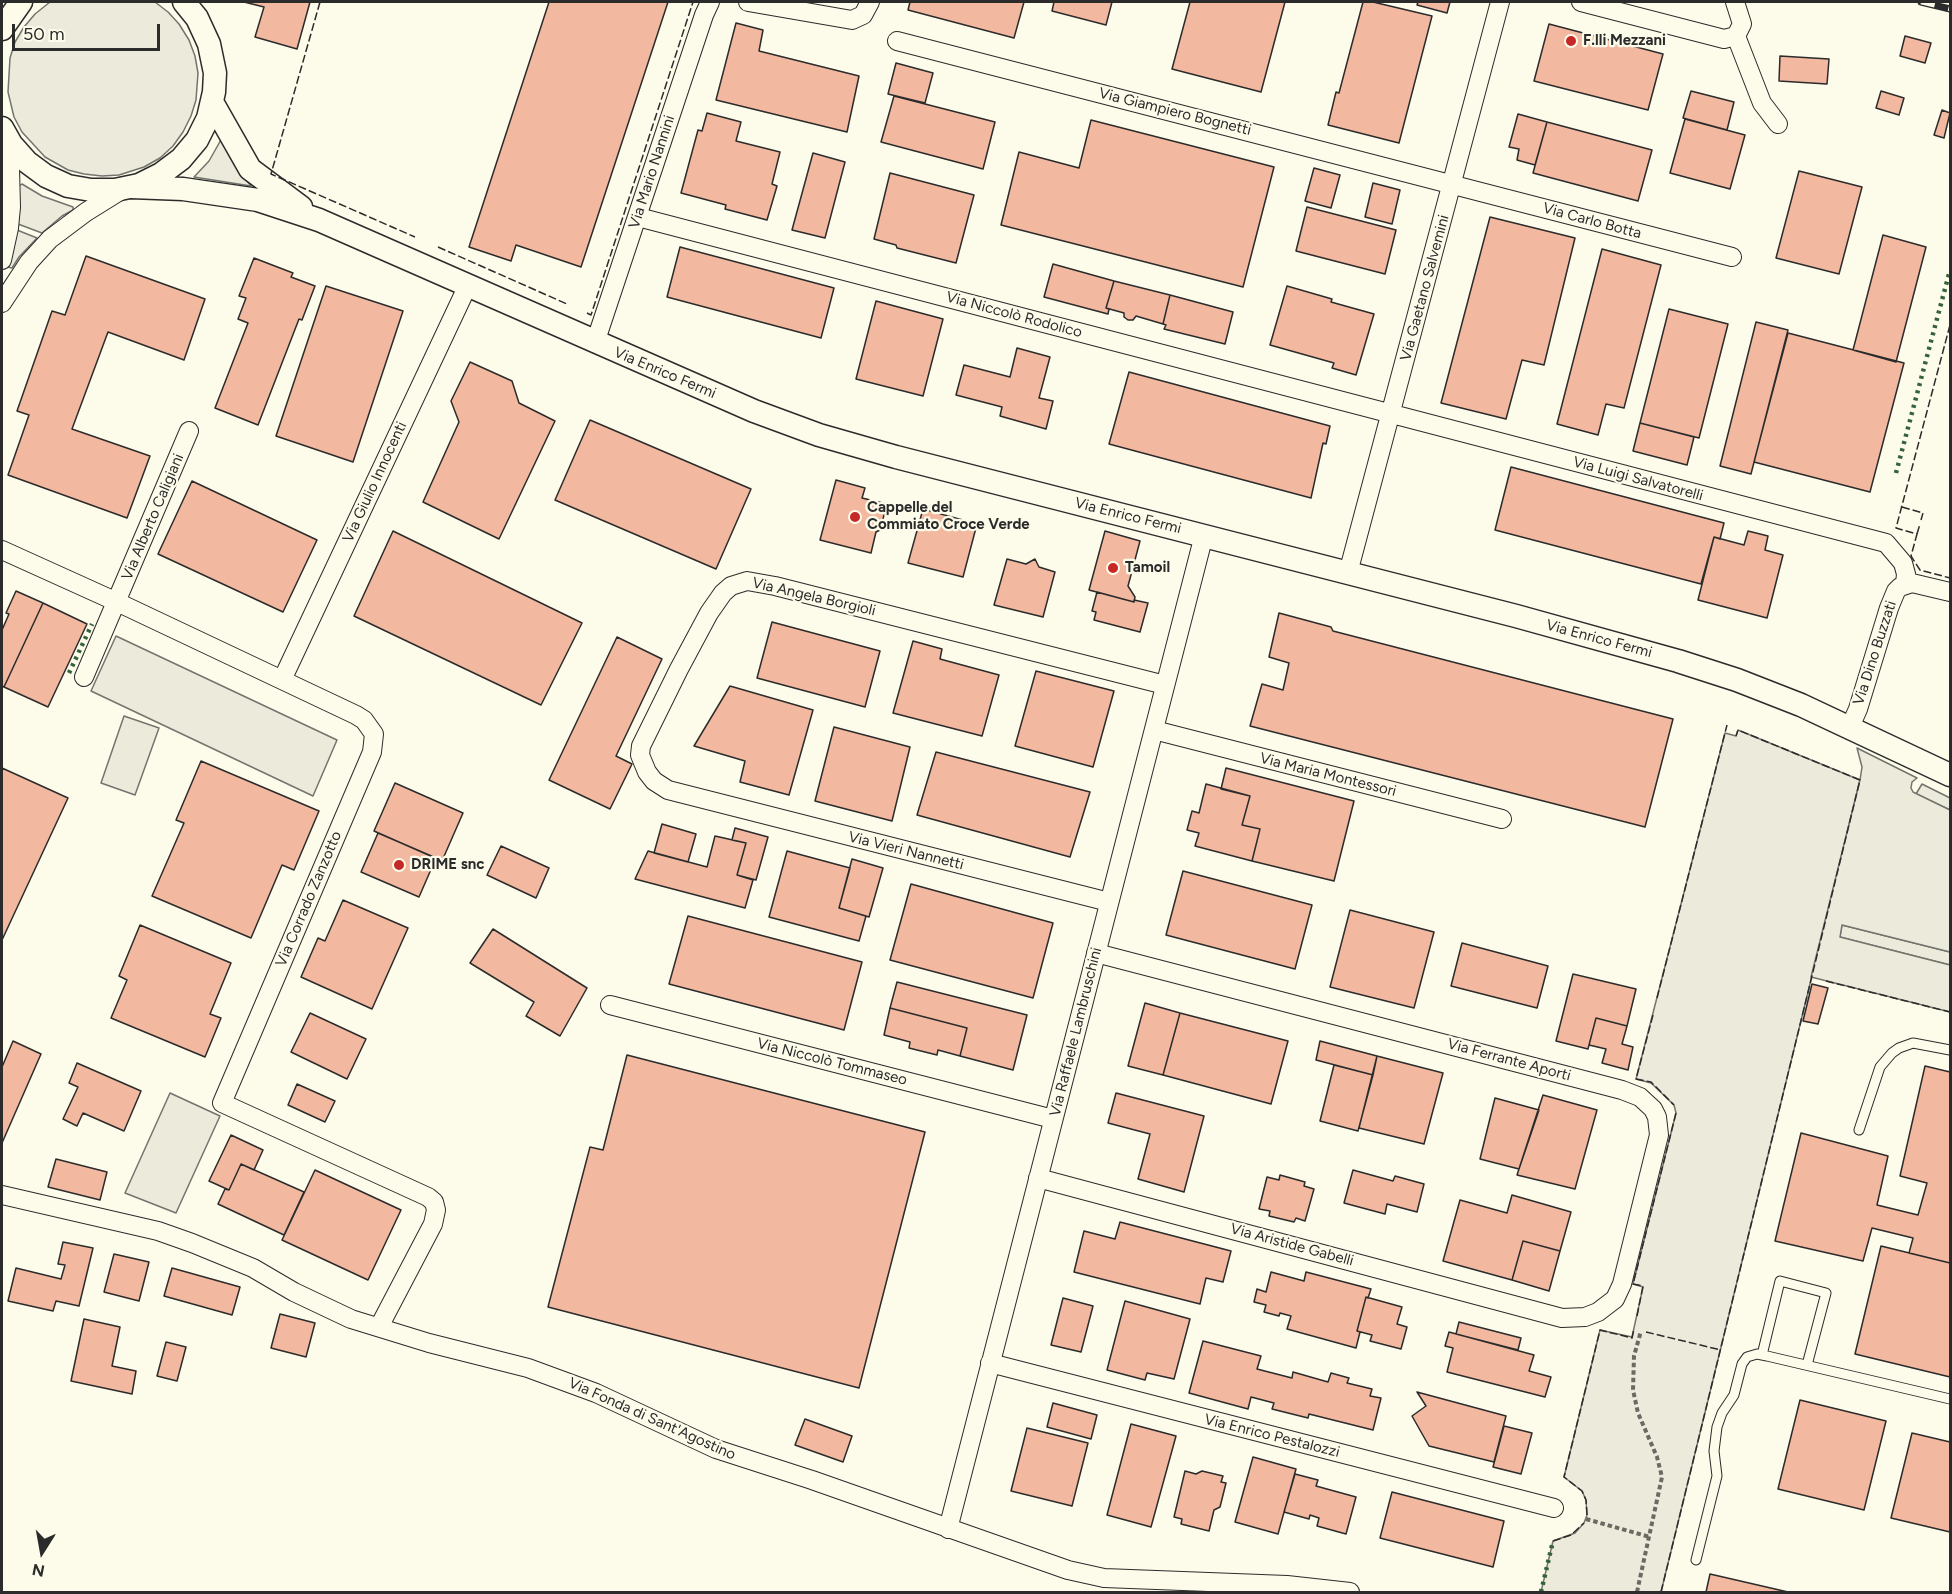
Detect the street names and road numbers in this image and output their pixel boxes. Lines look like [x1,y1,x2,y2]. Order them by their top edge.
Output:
street label: Via Giampiero Bognetti [1097,84,1253,140]
street label: Via Mario Nannini [625,113,679,231]
street label: Via Carlo Botta [1541,199,1643,243]
street label: Via Gaetano Salvemini [1397,213,1453,363]
street label: Via Niccolò Rodolico [944,288,1084,342]
street label: Via Enrico Fermi [611,343,719,403]
street label: Via Giulio Innocenti [339,419,411,545]
street label: Via Alberto Caligiani [118,451,188,583]
street label: Via Luigi Salvatorelli [1571,453,1705,505]
street label: Via Enrico Fermi [1073,494,1183,538]
street label: Via Angela Borgioli [751,574,877,620]
street label: Via Dino Buzzati [1850,598,1900,708]
street label: Via Enrico Fermi [1544,616,1654,662]
street label: Via Maria Montessori [1258,749,1398,801]
street label: Via Vieri Nannetti [846,828,966,874]
street label: Via Corrado Zanzotto [272,829,346,969]
street label: Via Raffaele Lambruschini [1046,946,1106,1118]
street label: Via Niccolò Tommaseo [755,1035,909,1089]
street label: Via Ferrante Aporti [1445,1035,1573,1085]
street label: Via Aristide Gabelli [1228,1220,1356,1270]
street label: Via Fonda di Sant'Agostino [566,1374,738,1464]
street label: Via Enrico Pestalozzi [1203,1410,1341,1462]

